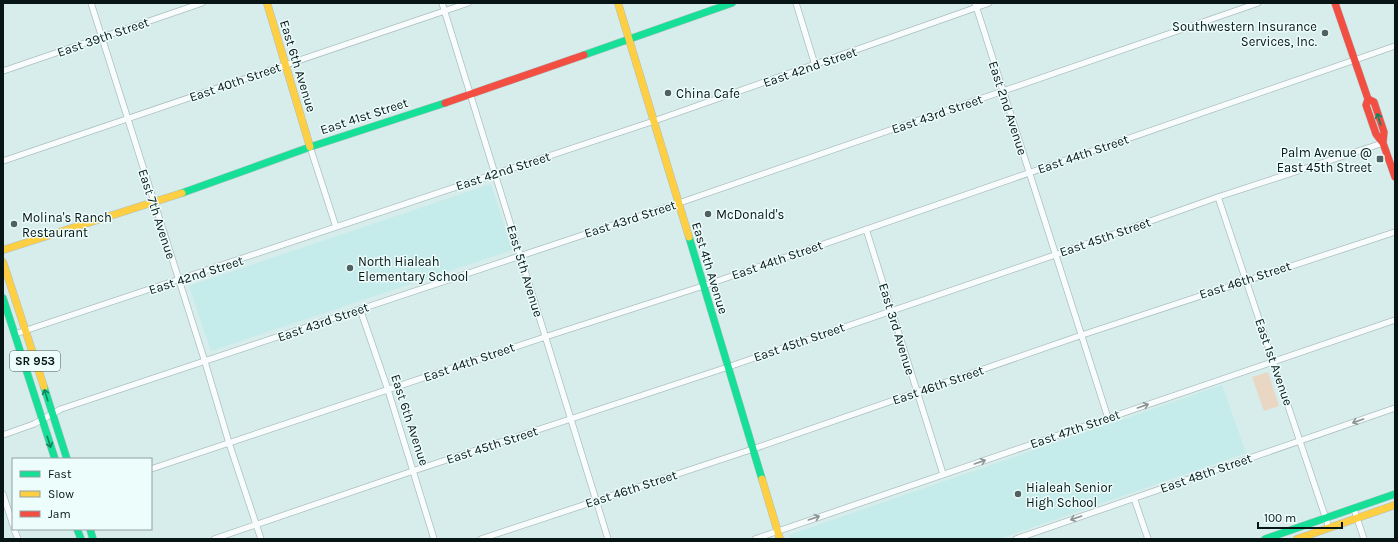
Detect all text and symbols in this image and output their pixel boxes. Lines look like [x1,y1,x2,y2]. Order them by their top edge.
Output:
street label: East 39th Street [55,14,151,60]
street label: East 6th Avenue [277,18,319,114]
place label: Southwestern Insurance Services, Inc. [1172,19,1317,49]
marker: Southwestern Insurance Services, Inc. [1320,28,1330,38]
street label: East 42nd Street [761,44,859,90]
street label: East 40th Street [187,59,283,105]
street label: East 2nd Avenue [986,59,1030,157]
place label: China Cafe [676,86,740,101]
marker: China Cafe [663,88,673,98]
street label: East 43rd Street [889,91,985,137]
street label: East 41st Street [318,95,410,137]
one-way arrow [1375,113,1383,125]
street label: East 44th Street [1036,131,1131,177]
place label: Palm Avenue @ East 45th Street [1277,145,1372,175]
street label: East 42nd Street [454,149,552,193]
marker: Palm Avenue @ East 45th Street [1375,154,1385,164]
street label: East 7th Avenue [135,167,179,261]
street label: East 43rd Street [582,197,678,241]
place label: McDonald's [716,207,785,222]
marker: McDonald's [703,209,713,219]
place label: Molina's Ranch Restaurant [22,210,112,240]
street label: East 45th Street [1057,214,1153,260]
marker: Molina's Ranch Restaurant [9,219,19,229]
street label: East 4th Avenue [689,220,731,316]
street label: East 5th Avenue [504,223,546,319]
street label: East 44th Street [730,237,825,283]
street label: East 42nd Street [147,253,245,297]
place label: North Hialeah Elementary School [358,254,468,284]
street label: East 46th Street [1197,258,1293,302]
marker: North Hialeah Elementary School [345,263,355,273]
street label: East 3rd Avenue [876,281,918,377]
street label: East 43rd Street [275,299,371,345]
street label: East 1st Avenue [1252,316,1296,408]
street label: East 45th Street [751,319,847,365]
street label: East 44th Street [422,339,517,385]
road number: SR 953 [10,351,60,371]
street label: East 46th Street [890,362,986,408]
street label: East 6th Avenue [388,372,432,468]
one-way arrow [42,389,49,402]
one-way arrow [1136,402,1149,409]
street label: East 47th Street [1028,407,1122,451]
one-way arrow [1352,418,1365,425]
street label: East 45th Street [444,423,540,467]
one-way arrow [46,435,53,448]
street label: East 48th Street [1158,450,1254,496]
one-way arrow [974,457,986,465]
legend [12,458,152,530]
text: Fast [48,467,72,481]
street label: East 46th Street [583,467,679,511]
place label: Hialeah Senior High School [1026,480,1112,510]
text: Slow [48,487,74,501]
marker: Hialeah Senior High School [1013,489,1023,499]
scale bar [1258,504,1342,530]
text: Jam [48,507,71,521]
text: 100 m [1264,511,1296,525]
one-way arrow [808,514,820,522]
one-way arrow [1070,515,1083,522]

